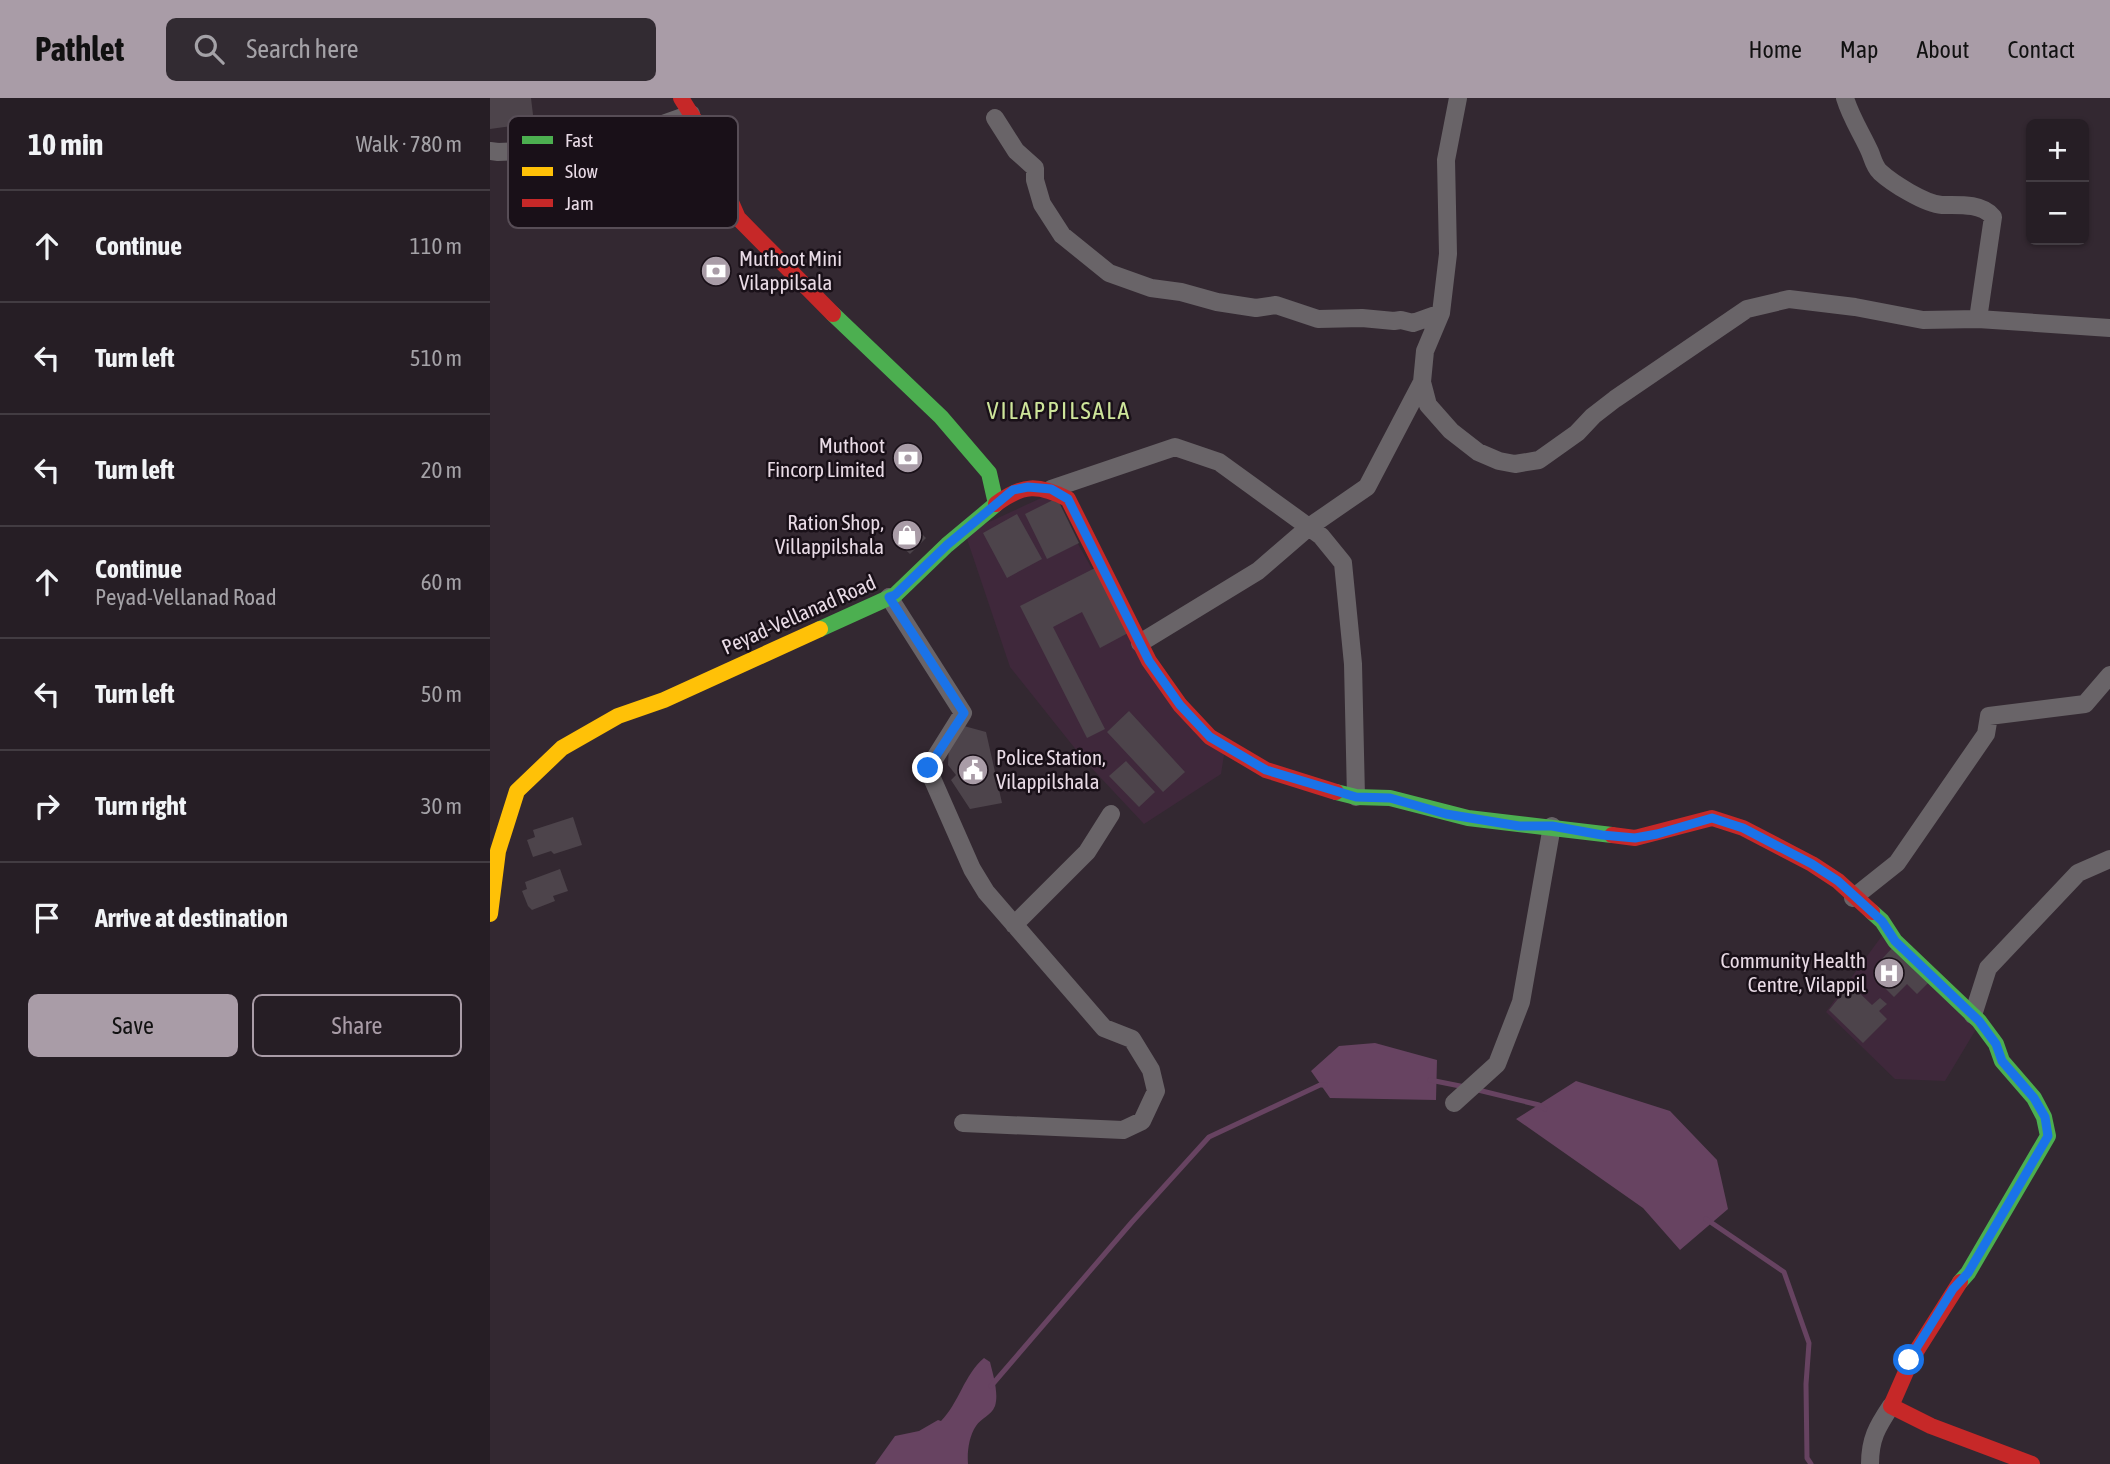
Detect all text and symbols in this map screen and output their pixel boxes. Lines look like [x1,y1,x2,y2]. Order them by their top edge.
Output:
search box [166,18,656,81]
text: Pathlet [35,30,124,68]
icon: search [190,30,228,68]
text: Search here [246,34,358,64]
text: Home [1748,36,1802,63]
text: Map [1840,36,1878,63]
text: About [1916,36,1969,63]
text: Contact [2007,36,2075,63]
legend [508,116,738,228]
map controls [2026,119,2089,245]
button: + [2026,119,2089,182]
text: 10 min [28,127,103,161]
text: Fast [565,129,593,151]
text: Walk · 780 m [356,131,462,157]
text: Slow [565,160,599,182]
button: − [2026,182,2089,245]
text: Jam [565,192,594,214]
icon: ahead [28,227,66,265]
text: Continue [95,231,182,261]
text: 110 m [410,233,462,259]
place label: Muthoot Mini Vilappilsala [739,246,842,294]
bank icon: Muthoot Mini Vilappilsala [699,254,733,288]
icon: left [28,339,66,377]
text: Turn left [95,343,175,373]
text: 510 m [410,345,462,371]
district label: VILAPPILSALA [987,397,1131,424]
place label: Muthoot Fincorp Limited [767,433,885,481]
bank icon: Muthoot Fincorp Limited [891,441,925,475]
icon: left [28,451,66,489]
text: Turn left [95,455,175,485]
text: 20 m [421,457,462,483]
place label: Ration Shop, Villappilshala [775,510,884,558]
shop icon: Ration Shop, Villappilshala [890,518,924,552]
text: Continue [95,554,182,584]
icon: ahead [28,563,66,601]
text: 60 m [421,569,462,595]
street label: Peyad-Vellanad Road [718,569,879,659]
text: Peyad-Vellanad Road [95,584,277,610]
icon: left [28,675,66,713]
text: Turn left [95,679,175,709]
text: 50 m [421,681,462,707]
place label: Police Station, Vilappilshala [996,745,1106,793]
route end [912,752,943,783]
public building icon: Police Station, Vilappilshala [956,753,990,787]
icon: right [28,787,66,825]
text: Turn right [95,791,186,821]
text: 30 m [421,793,462,819]
icon: arrive [28,899,66,937]
text: Arrive at destination [95,903,288,933]
place label: Community Health Centre, Vilappil [1720,948,1866,996]
hospital icon: Community Health Centre, Vilappil [1872,956,1906,990]
button: Save [28,994,238,1057]
button: Share [252,994,462,1057]
route start [1893,1344,1924,1375]

